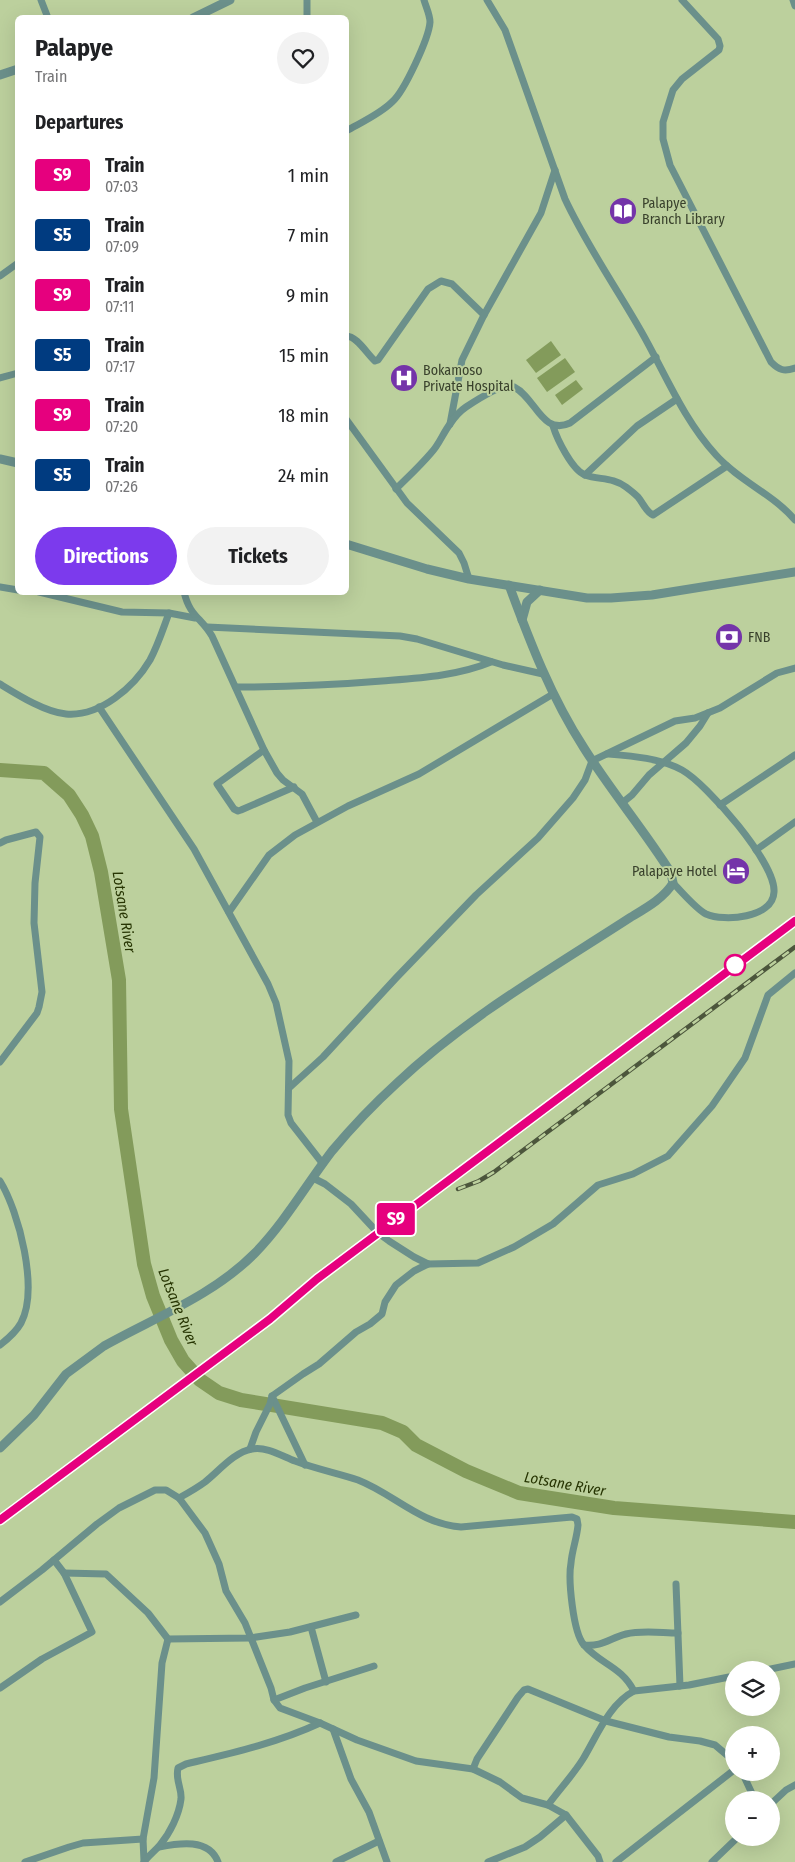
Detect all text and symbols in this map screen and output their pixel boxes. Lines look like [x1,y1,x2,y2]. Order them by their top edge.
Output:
button: heart [277,32,329,84]
text: Palapye [35,34,113,62]
text: Train [35,67,67,86]
text: Departures [35,111,123,134]
text: Train [105,154,144,177]
text: S9 [53,164,72,186]
text: 1 min [288,164,329,187]
text: 07:03 [105,177,138,196]
place label: Palapye Branch Library [642,195,725,228]
library icon: Palapye Branch Library [608,196,638,226]
text: Train [105,214,144,237]
text: S5 [53,224,72,246]
text: 7 min [287,224,329,247]
text: 07:09 [105,237,139,256]
text: Train [105,274,144,297]
text: S9 [53,284,72,306]
text: 9 min [286,284,329,307]
text: 07:11 [105,297,135,316]
text: Train [105,334,144,357]
text: S5 [53,344,72,366]
text: 15 min [279,344,329,367]
text: 07:17 [105,357,135,376]
place label: Bokamoso Private Hospital [423,362,514,395]
hospital icon: Bokamoso Private Hospital [389,363,419,393]
text: Train [105,394,144,417]
text: S9 [53,404,72,426]
text: 18 min [278,404,329,427]
text: 07:20 [105,417,138,436]
text: Train [105,454,144,477]
text: S5 [53,464,72,486]
text: 24 min [278,464,329,487]
text: 07:26 [105,477,138,496]
button: Directions [35,527,177,585]
button: Tickets [187,527,329,585]
bank icon: FNB [714,622,744,652]
place label: FNB [748,629,771,646]
hotel icon: Palapaye Hotel [721,856,751,886]
place label: Palapaye Hotel [632,863,717,880]
water label: Lotsane River [109,870,139,955]
unlabelled marker [724,954,746,976]
line badge: S9 [374,1203,418,1235]
text: S9 [387,1208,405,1230]
water label: Lotsane River [154,1265,202,1349]
water label: Lotsane River [523,1468,608,1500]
map controls [725,1661,780,1846]
button: layers [725,1661,780,1716]
button: + [725,1726,780,1781]
button: − [725,1791,780,1846]

